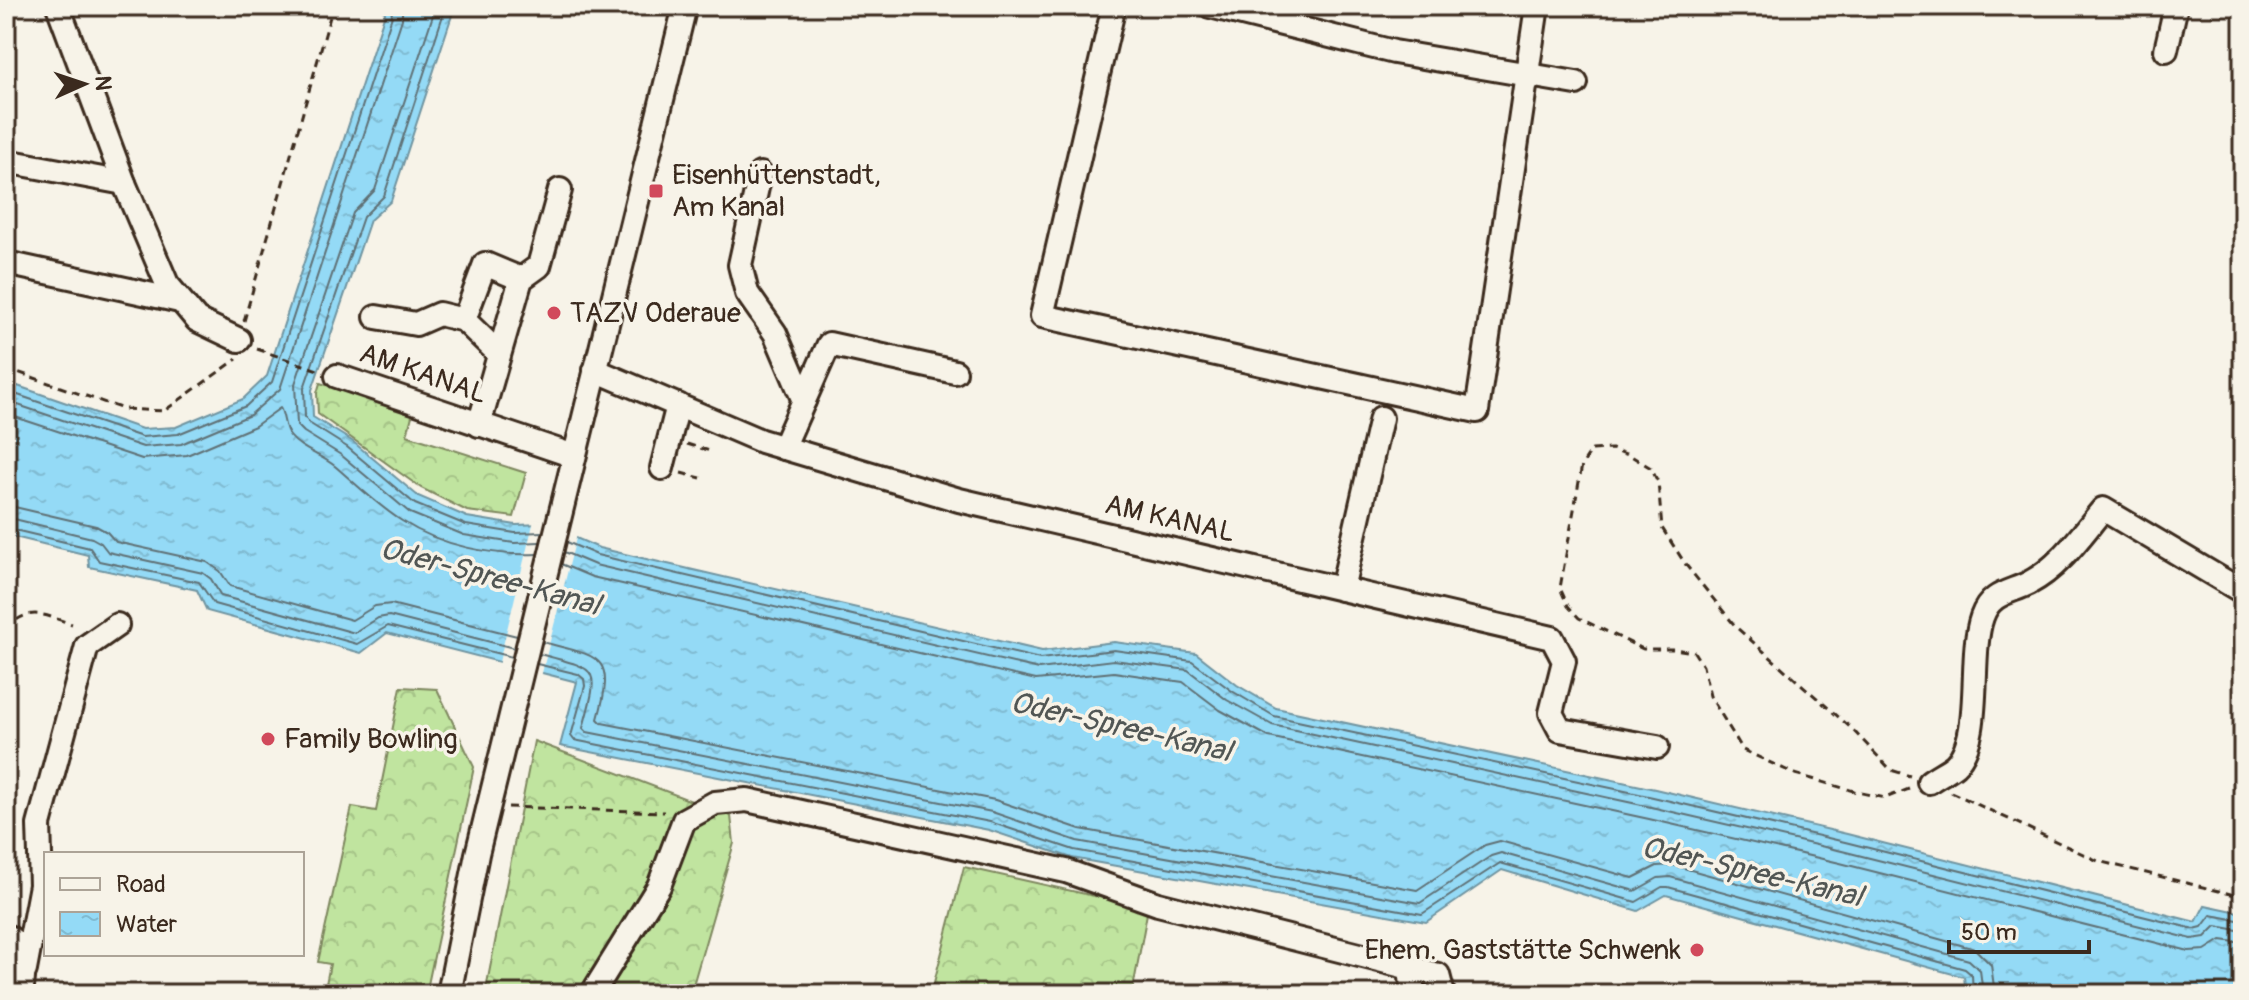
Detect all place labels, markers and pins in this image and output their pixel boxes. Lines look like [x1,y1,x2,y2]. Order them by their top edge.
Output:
place label: Eisenhüttenstadt, Am Kanal [672,158,881,225]
marker: Eisenhüttenstadt, Am Kanal [647,182,665,200]
place label: TAZV Oderaue [570,296,741,331]
marker: TAZV Oderaue [545,304,563,322]
place label: Family Bowling [284,722,458,757]
marker: Family Bowling [259,730,277,748]
place label: Ehem. Gaststätte Schwenk [1364,933,1681,968]
marker: Ehem. Gaststätte Schwenk [1688,941,1706,959]

